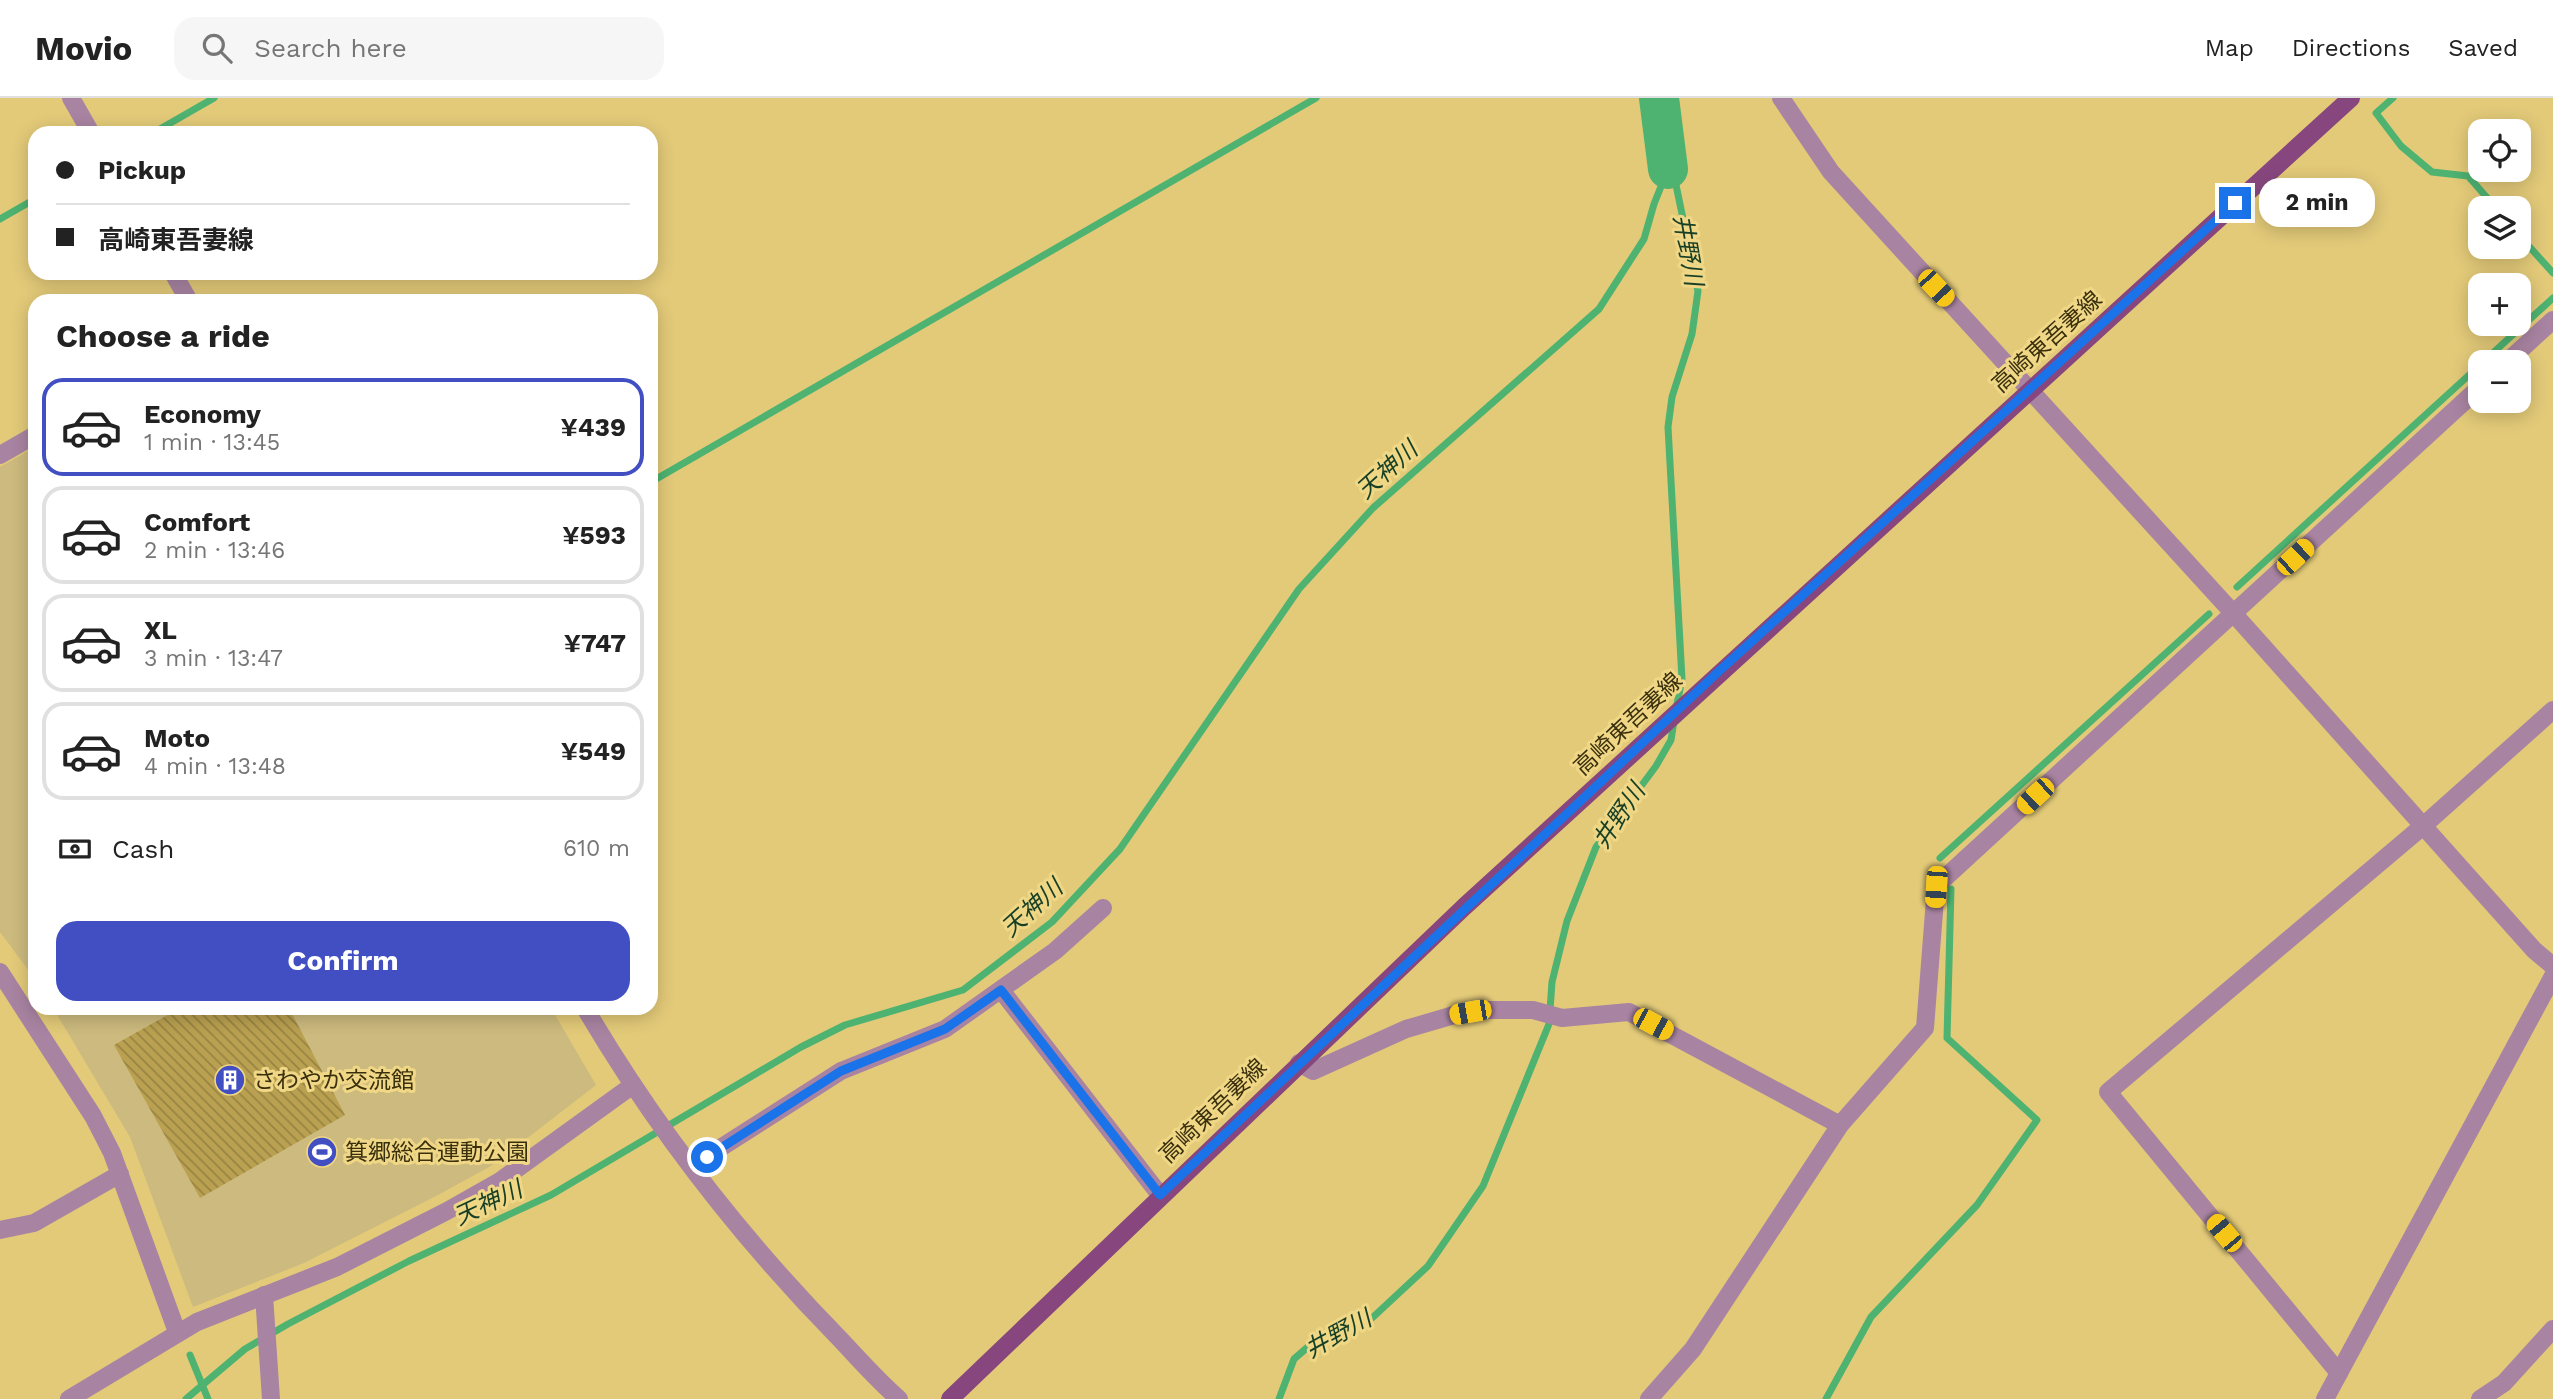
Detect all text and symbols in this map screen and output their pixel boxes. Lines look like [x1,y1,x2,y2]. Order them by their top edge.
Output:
search box [174,17,664,80]
text: Movio [35,29,132,68]
icon: search [198,29,236,67]
text: Search here [254,33,407,63]
text: Map [2205,34,2254,62]
text: Directions [2292,34,2410,62]
text: Saved [2448,34,2518,62]
map controls [2468,119,2531,413]
button: locate [2468,119,2531,182]
text: Pickup [98,155,186,185]
callout: 2 min [2260,178,2375,228]
route end [2219,187,2251,219]
text: 2 min [2286,189,2348,216]
button: layers [2468,196,2531,259]
water label: 井野川 [1668,212,1709,291]
text: 高崎東吾妻線 [98,225,254,255]
car [1914,265,1959,311]
button: + [2468,273,2531,336]
street label: 高崎東吾妻線 [1987,286,2107,398]
text: Choose a ride [56,317,270,355]
button: − [2468,350,2531,413]
icon: car [60,396,123,459]
text: Economy [144,399,261,429]
text: ¥439 [560,412,626,442]
text: 1 min · 13:45 [144,429,280,456]
water label: 天神川 [1351,433,1425,504]
icon: car [60,504,123,567]
text: Comfort [144,507,250,537]
text: ¥593 [562,520,626,550]
car [2273,535,2318,579]
text: 2 min · 13:46 [144,537,285,564]
icon: car [60,612,123,675]
text: XL [144,615,177,645]
text: ¥747 [564,628,626,658]
text: 3 min · 13:47 [144,645,283,672]
street label: 高崎東吾妻線 [1568,667,1688,781]
icon: car [60,720,123,783]
text: Moto [144,723,210,753]
text: ¥549 [561,736,626,766]
text: 4 min · 13:48 [144,753,286,780]
car [2013,774,2058,818]
water label: 井野川 [1587,776,1652,854]
icon: cash [56,830,94,868]
text: Cash [112,834,174,864]
text: 610 m [563,835,630,862]
car [1925,865,1948,909]
water label: 天神川 [996,871,1070,942]
button: Confirm [56,921,630,1001]
car [1448,998,1493,1026]
car [1630,1005,1677,1043]
street label: 高崎東吾妻線 [1154,1053,1272,1169]
building icon: さわやか交流館 [213,1063,247,1097]
place label: さわやか交流館 [253,1067,414,1094]
sports icon: 箕郷総合運動公園 [305,1135,339,1169]
place label: 箕郷総合運動公園 [345,1139,529,1166]
route start [691,1141,723,1173]
water label: 天神川 [449,1174,529,1231]
car [2203,1210,2246,1256]
water label: 井野川 [1300,1303,1379,1364]

